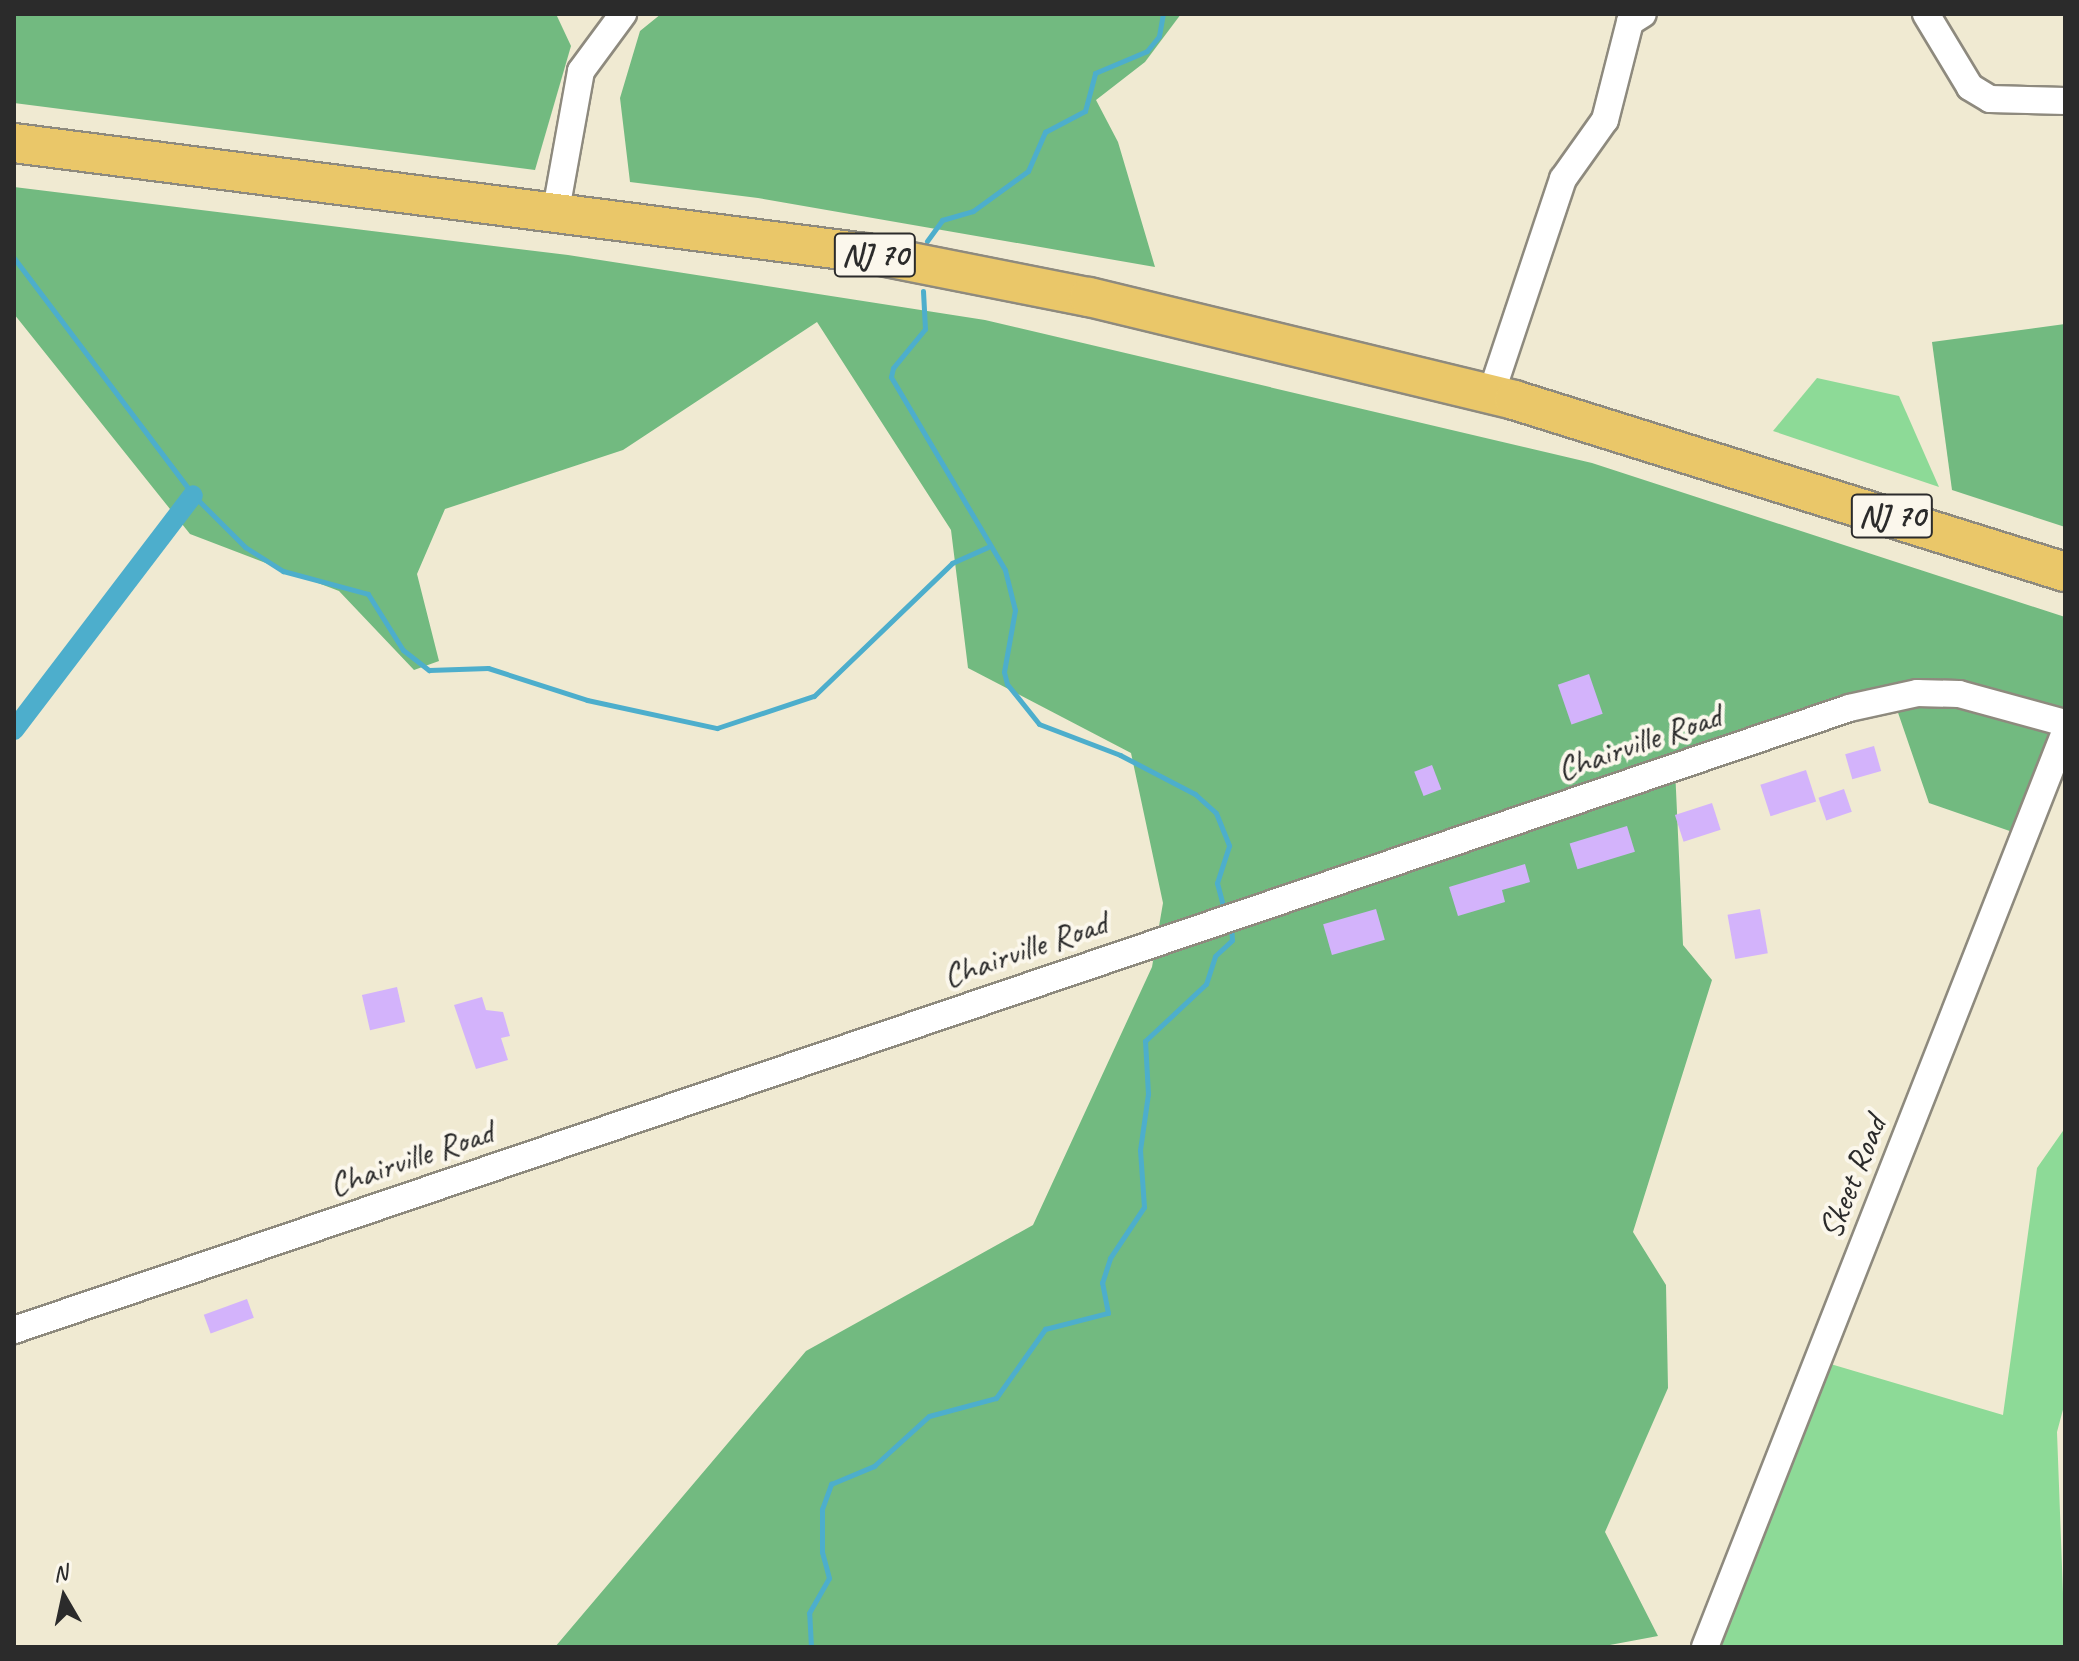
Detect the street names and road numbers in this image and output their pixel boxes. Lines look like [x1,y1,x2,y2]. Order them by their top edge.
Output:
road number: NJ 70 [833,227,917,283]
road number: NJ 70 [1850,488,1934,544]
street label: Chairville Road [1552,695,1726,789]
street label: Chairville Road [938,902,1112,996]
street label: Skeet Road [1809,1110,1895,1244]
street label: Chairville Road [324,1111,498,1205]

